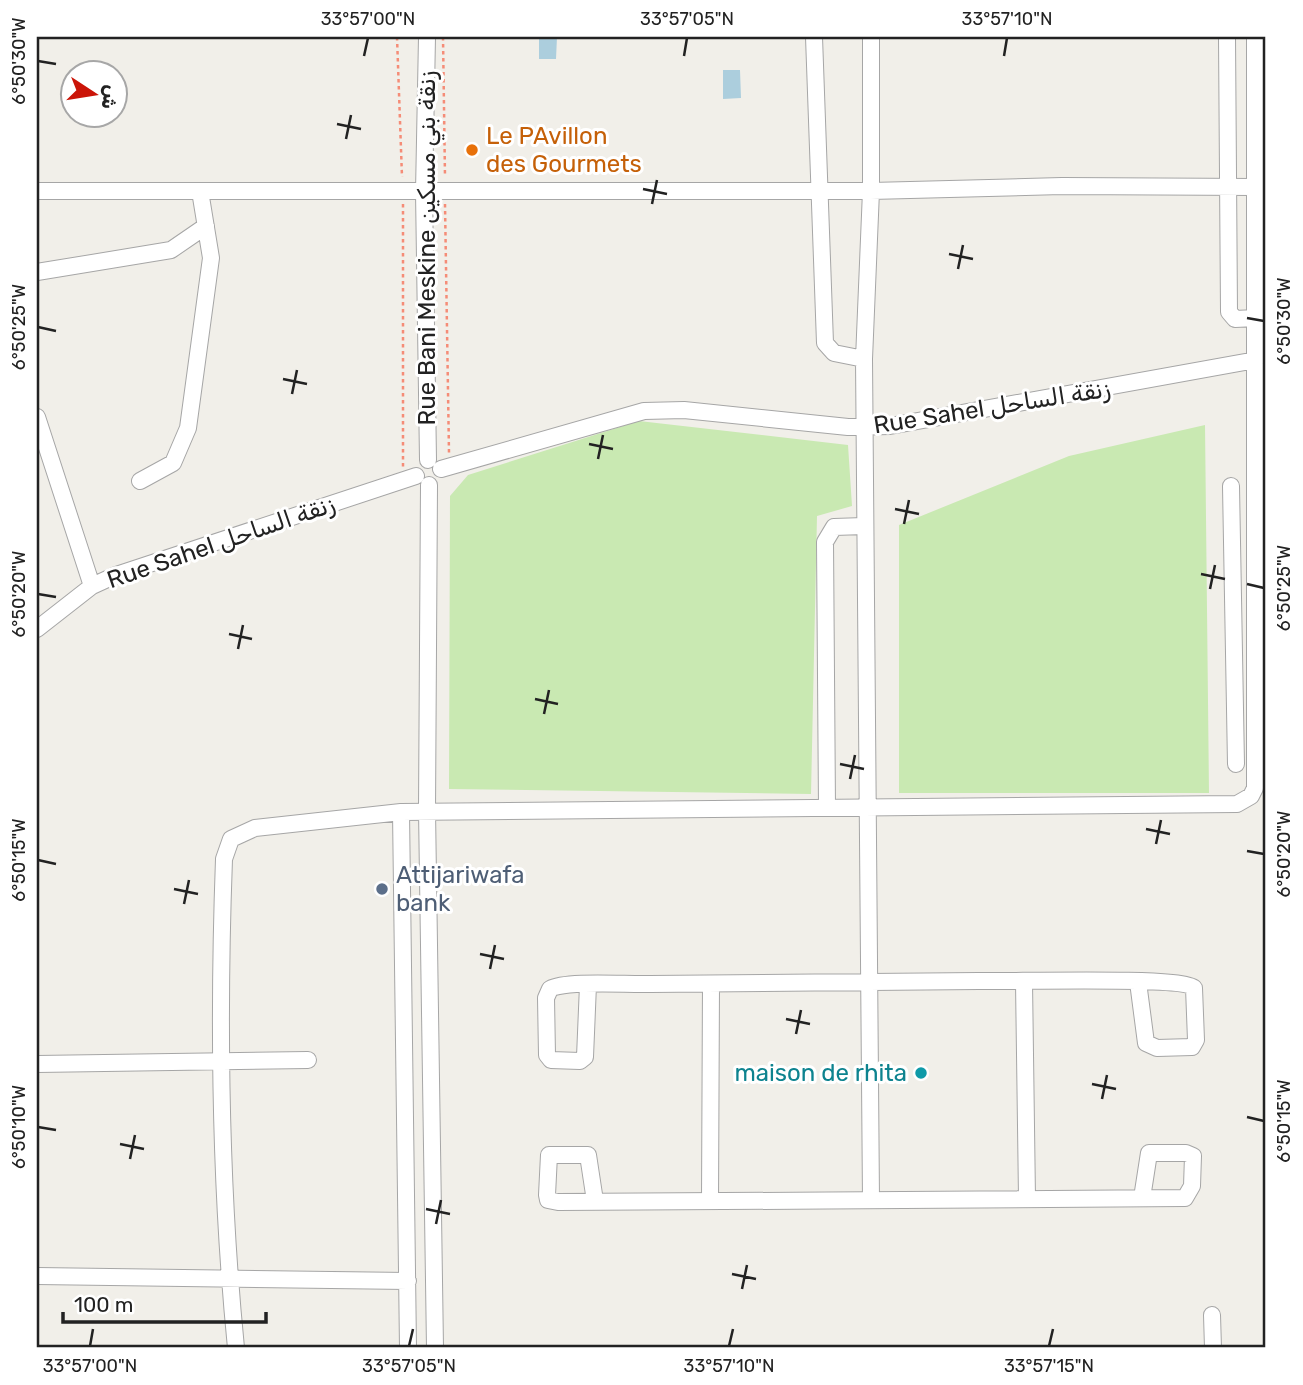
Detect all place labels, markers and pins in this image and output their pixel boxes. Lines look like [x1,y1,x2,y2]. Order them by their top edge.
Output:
place label: Le PAvillon des Gourmets [486,122,642,178]
marker: Le PAvillon des Gourmets [464,142,480,158]
place label: Attijariwafa bank [396,861,525,917]
marker: Attijariwafa bank [374,881,390,897]
place label: maison de rhita [734,1059,907,1087]
marker: maison de rhita [913,1065,929,1081]

